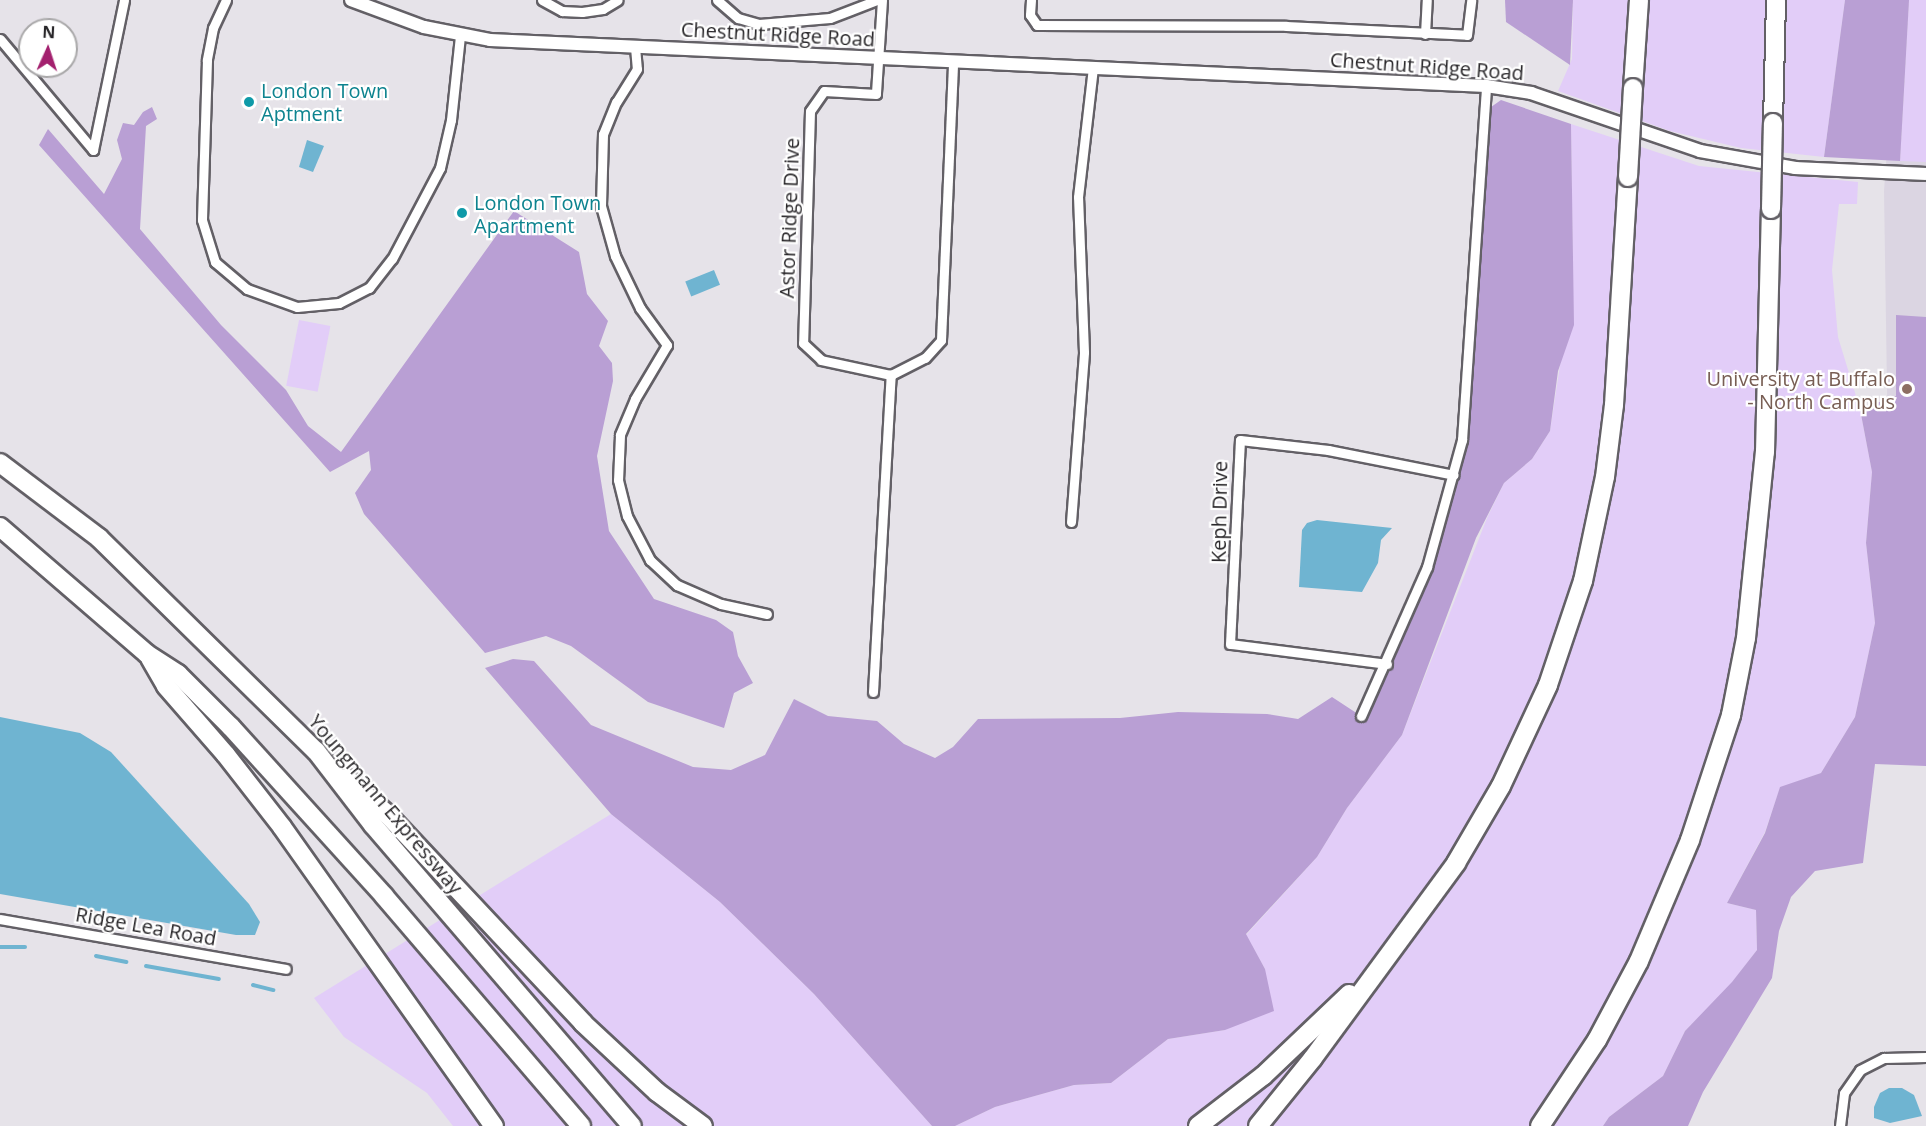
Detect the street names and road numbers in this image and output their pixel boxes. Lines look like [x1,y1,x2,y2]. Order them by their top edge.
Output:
street label: Chestnut Ridge Road [680,17,876,51]
street label: Chestnut Ridge Road [1329,47,1525,85]
street label: Astor Ridge Drive [774,137,804,299]
street label: Keph Drive [1206,461,1232,563]
street label: Youngmann Expressway [304,709,468,899]
street label: Ridge Lea Road [74,902,218,950]

